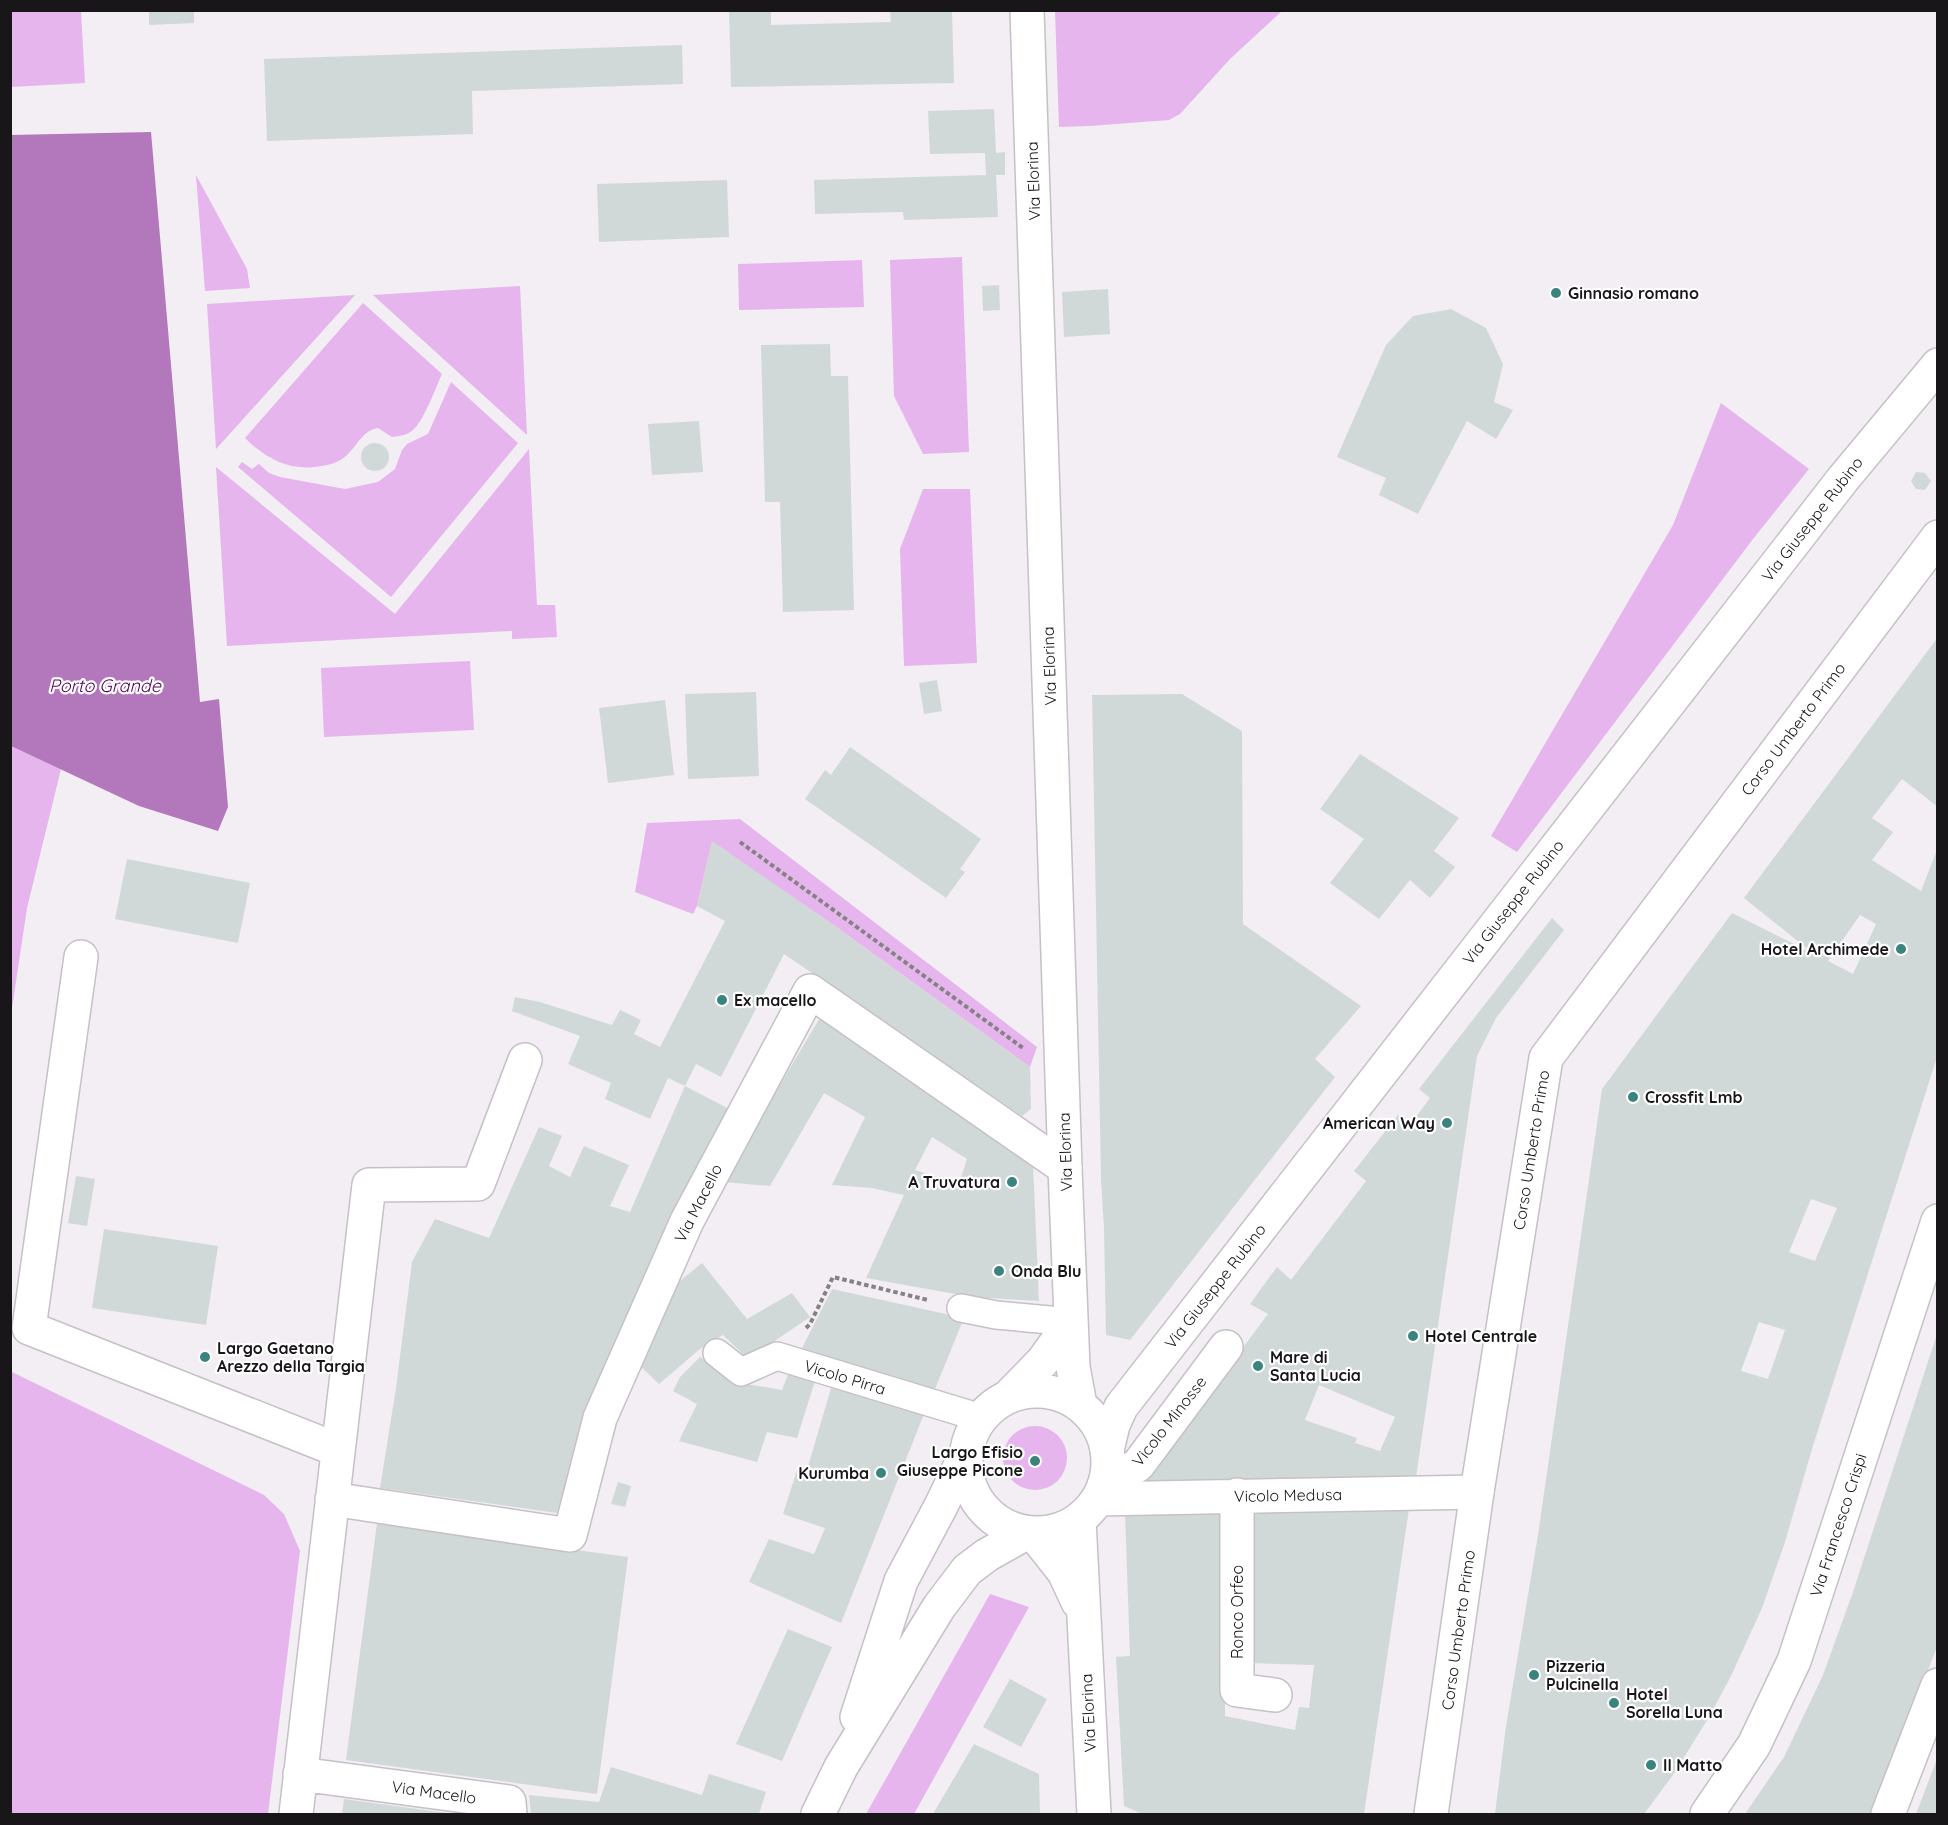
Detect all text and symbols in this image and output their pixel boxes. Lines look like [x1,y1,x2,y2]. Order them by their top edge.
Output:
street label: Via Elorina [1022,141,1044,221]
place label: Ginnasio romano [1568,283,1699,303]
marker: Ginnasio romano [1549,286,1563,300]
street label: Via Giuseppe Rubino [1757,453,1867,585]
street label: Via Elorina [1038,626,1060,706]
street label: Corso Umberto Primo [1736,659,1850,799]
water label: Porto Grande [49,674,162,697]
street label: Via Giuseppe Rubino [1458,836,1568,968]
place label: Hotel Archimede [1761,939,1889,959]
marker: Hotel Archimede [1894,942,1908,956]
place label: Ex macello [734,990,816,1010]
marker: Ex macello [715,993,729,1007]
street label: Corso Umberto Primo [1508,1069,1554,1231]
place label: Crossfit Lmb [1645,1087,1743,1107]
marker: Crossfit Lmb [1626,1090,1640,1104]
street label: Via Elorina [1054,1112,1076,1192]
place label: American Way [1323,1113,1435,1133]
marker: American Way [1440,1116,1454,1130]
street label: Via Macello [670,1160,726,1246]
place label: A Truvatura [908,1172,1000,1192]
marker: A Truvatura [1005,1175,1019,1189]
street label: Via Giuseppe Rubino [1160,1220,1270,1352]
place label: Onda Blu [1011,1261,1081,1281]
marker: Onda Blu [992,1264,1006,1278]
place label: Hotel Centrale [1425,1326,1537,1346]
marker: Hotel Centrale [1406,1329,1420,1343]
place label: Largo Gaetano Arezzo della Targia [217,1338,365,1376]
place label: Mare di Santa Lucia [1270,1347,1361,1385]
marker: Largo Gaetano Arezzo della Targia [198,1350,212,1364]
street label: Vicolo Pirra [802,1355,888,1399]
marker: Mare di Santa Lucia [1251,1359,1265,1373]
street label: Vicolo Minosse [1128,1372,1210,1470]
place label: Largo Efisio Giuseppe Picone [897,1442,1023,1480]
street label: Via Francesco Crispi [1805,1451,1871,1599]
marker: Largo Efisio Giuseppe Picone [1028,1454,1042,1468]
place label: Kurumba [798,1463,869,1483]
marker: Kurumba [874,1466,888,1480]
street label: Vicolo Medusa [1234,1484,1342,1506]
street label: Corso Umberto Primo [1437,1549,1479,1711]
street label: Ronco Orfeo [1227,1565,1247,1659]
place label: Pizzeria Pulcinella [1546,1656,1619,1694]
marker: Pizzeria Pulcinella [1527,1668,1541,1682]
street label: Via Elorina [1076,1673,1100,1753]
place label: Hotel Sorella Luna [1626,1684,1723,1722]
marker: Hotel Sorella Luna [1607,1696,1621,1710]
place label: Il Matto [1663,1755,1722,1775]
marker: Il Matto [1644,1758,1658,1772]
street label: Via Macello [390,1776,478,1808]

